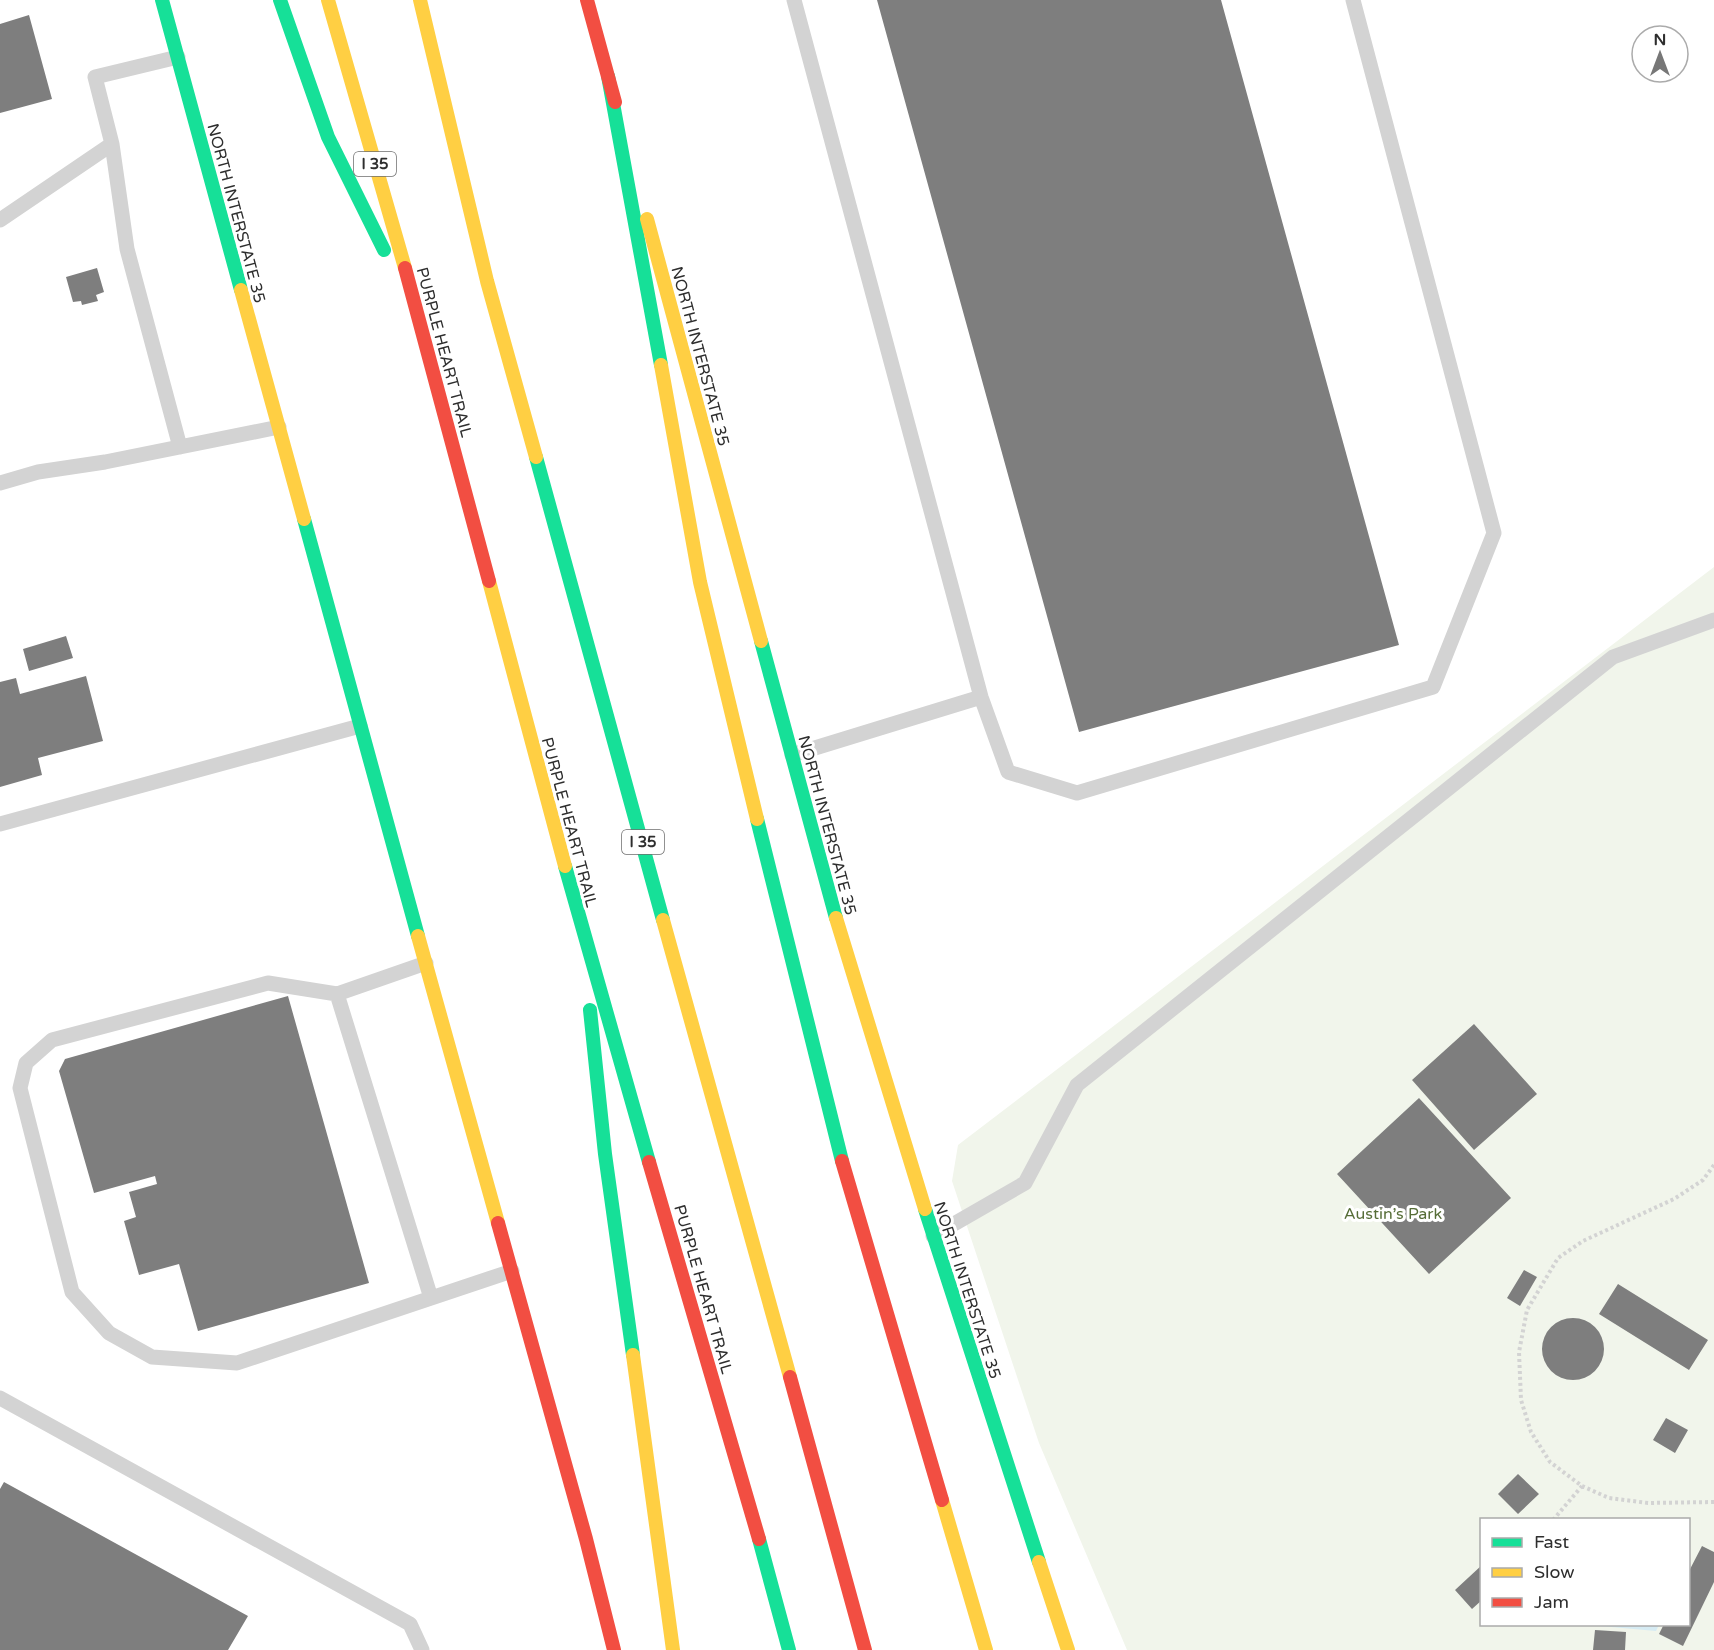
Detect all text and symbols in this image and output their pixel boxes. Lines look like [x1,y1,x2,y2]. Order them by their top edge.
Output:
north arrow [1630,24,1690,84]
text: N [1654,30,1666,50]
street label: NORTH INTERSTATE 35 [202,121,270,305]
road number: I 35 [354,152,396,176]
street label: NORTH INTERSTATE 35 [666,264,734,448]
street label: PURPLE HEART TRAIL [412,265,476,439]
street label: NORTH INTERSTATE 35 [793,733,861,917]
street label: PURPLE HEART TRAIL [537,735,601,909]
road number: I 35 [622,830,664,854]
street label: NORTH INTERSTATE 35 [929,1199,1005,1381]
street label: PURPLE HEART TRAIL [669,1202,737,1376]
park label: Austin’s Park [1344,1204,1442,1224]
legend [1480,1518,1690,1626]
text: Fast [1534,1531,1569,1553]
text: Slow [1534,1561,1575,1583]
text: Jam [1534,1591,1569,1613]

